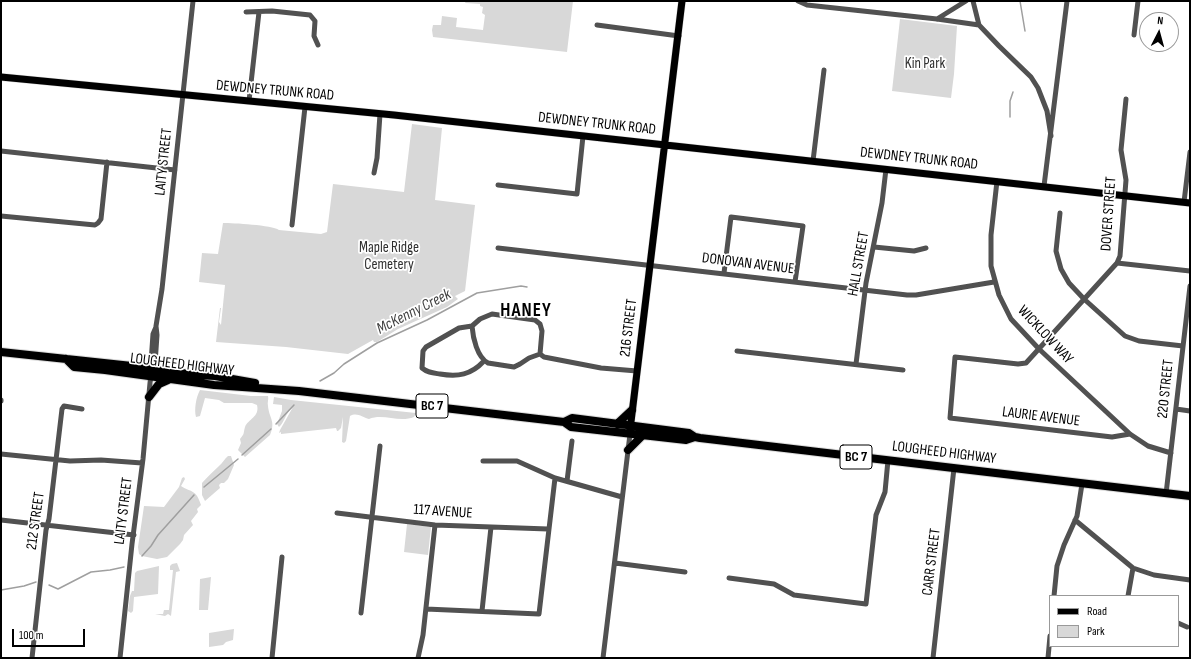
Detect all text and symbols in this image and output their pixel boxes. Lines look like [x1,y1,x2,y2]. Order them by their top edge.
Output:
north arrow [1139,12,1179,52]
text: N [1157,14,1164,27]
park label: Kin Park [905,55,945,73]
street label: DEWDNEY TRUNK ROAD [215,77,335,105]
street label: DEWDNEY TRUNK ROAD [537,109,657,139]
street label: LAITY STREET [152,127,176,197]
street label: DEWDNEY TRUNK ROAD [859,144,979,174]
street label: DOVER STREET [1097,176,1121,252]
street label: HALL STREET [844,230,874,298]
park label: Maple Ridge Cemetery [359,239,419,274]
street label: DONOVAN AVENUE [701,249,795,279]
water label: McKenny Creek [374,285,454,339]
street label: 216 STREET [617,298,641,358]
district label: HANEY [500,300,552,322]
street label: WICKLOW WAY [1014,302,1076,368]
street label: LOUGHEED HIGHWAY [129,350,235,380]
street label: 220 STREET [1154,359,1178,419]
road number: BC 7 [416,394,448,418]
street label: LAURIE AVENUE [1001,403,1081,431]
street label: LOUGHEED HIGHWAY [891,438,997,468]
road number: BC 7 [840,445,872,469]
street label: LAITY STREET [111,476,137,546]
street label: 212 STREET [23,491,49,551]
street label: 117 AVENUE [413,501,473,523]
street label: CARR STREET [919,527,945,597]
legend [1049,595,1179,647]
text: Road [1087,604,1107,619]
scale bar [14,621,87,647]
text: Park [1087,624,1105,639]
text: 100 m [19,628,44,643]

